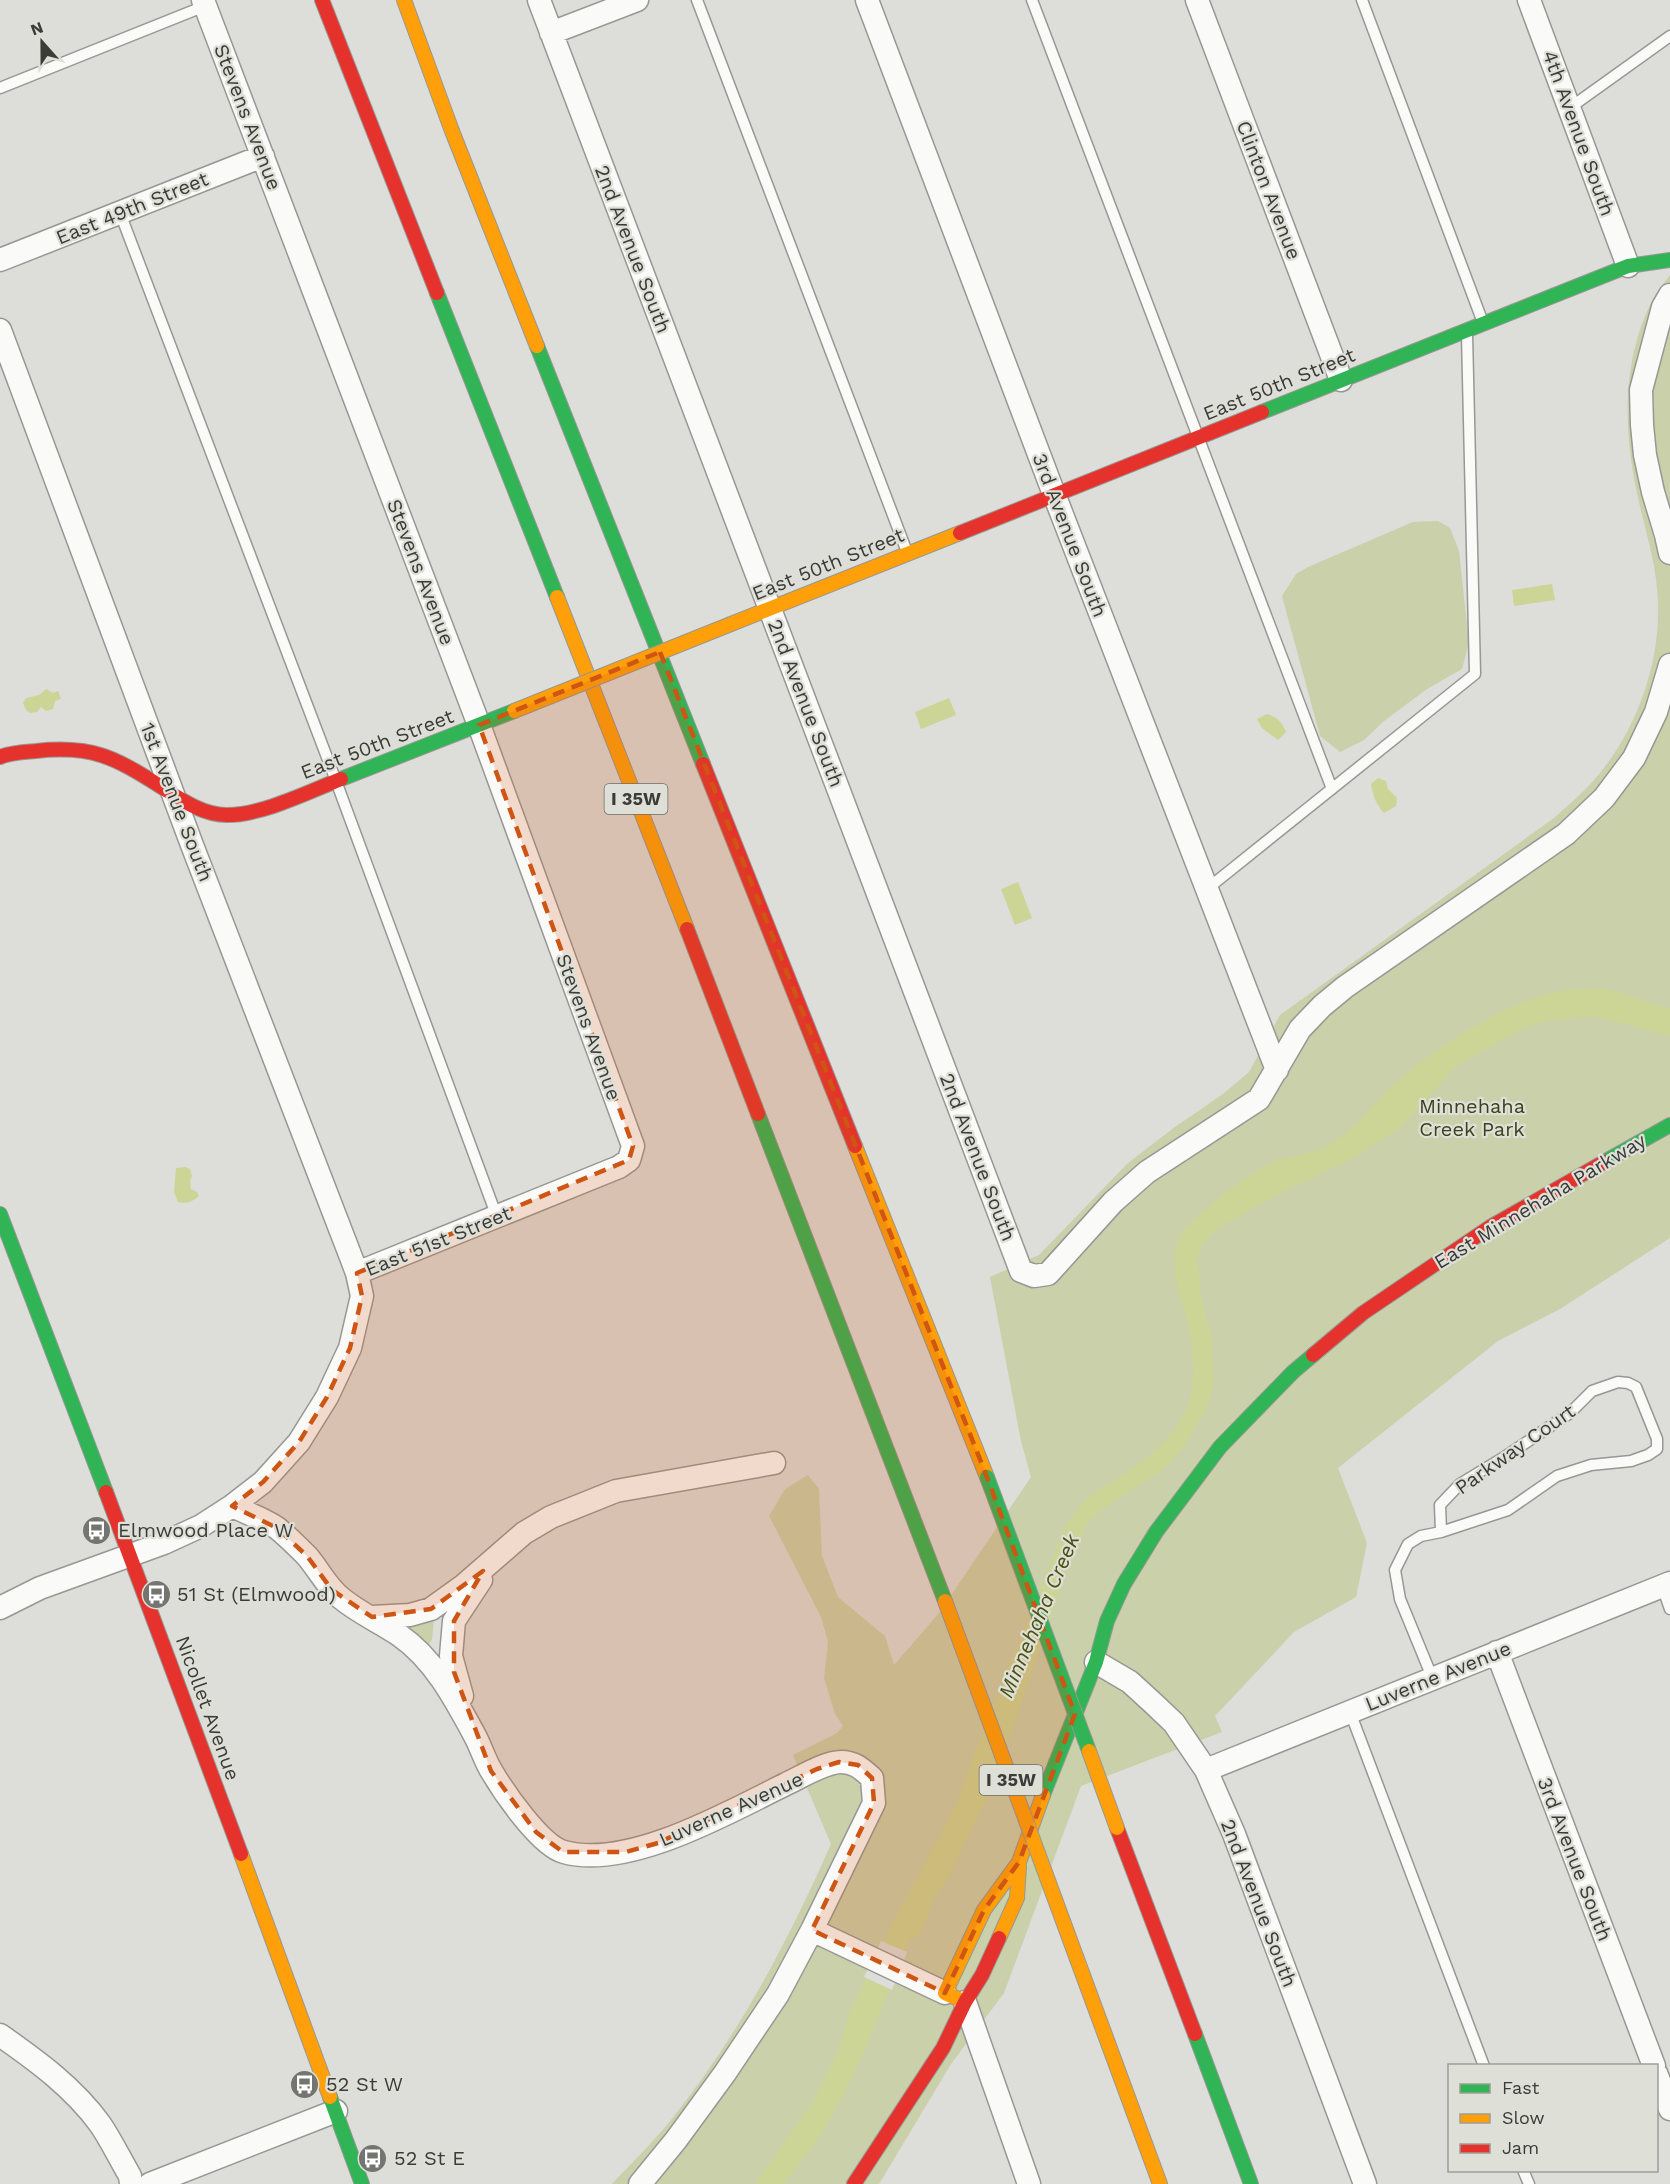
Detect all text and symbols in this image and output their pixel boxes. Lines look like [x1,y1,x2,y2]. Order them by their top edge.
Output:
north arrow [12,12,72,72]
text: N [28,17,46,39]
street label: Stevens Avenue [209,41,287,193]
street label: 4th Avenue South [1538,47,1620,219]
street label: Clinton Avenue [1231,117,1307,263]
street label: 2nd Avenue South [590,162,676,336]
street label: East 49th Street [52,166,212,250]
street label: East 50th Street [1200,342,1359,425]
street label: 3rd Avenue South [1028,450,1112,620]
street label: Stevens Avenue [382,496,460,648]
street label: East 50th Street [749,522,908,605]
street label: 2nd Avenue South [763,616,849,790]
street label: East 50th Street [297,704,457,784]
street label: 1st Avenue South [136,719,218,885]
road number: I 35W [604,784,668,814]
street label: Stevens Avenue [551,950,627,1104]
street label: 2nd Avenue South [935,1070,1021,1244]
park label: Minnehaha Creek Park [1419,1094,1525,1141]
street label: East Minnehaha Parkway [1430,1128,1651,1274]
street label: East 51st Street [362,1201,515,1281]
street label: Parkway Court [1450,1398,1580,1499]
bus stop icon: Elmwood Place W [81,1514,113,1546]
place label: Elmwood Place W [118,1518,293,1542]
water label: Minnehaha Creek [993,1530,1085,1701]
bus stop icon: 51 St (Elmwood) [140,1578,172,1610]
place label: 51 St (Elmwood) [177,1582,336,1606]
street label: Nicollet Avenue [171,1633,245,1783]
street label: Luverne Avenue [1362,1636,1514,1716]
road number: I 35W [980,1765,1042,1795]
street label: Luverne Avenue [655,1767,807,1851]
street label: 3rd Avenue South [1533,1774,1617,1944]
street label: 2nd Avenue South [1216,1816,1302,1990]
legend [1448,2064,1658,2172]
bus stop icon: 52 St W [289,2068,321,2100]
place label: 52 St W [326,2072,403,2096]
text: Fast [1502,2077,1540,2098]
text: Slow [1502,2107,1545,2128]
text: Jam [1502,2137,1539,2158]
bus stop icon: 52 St E [357,2142,389,2174]
place label: 52 St E [394,2146,465,2170]

